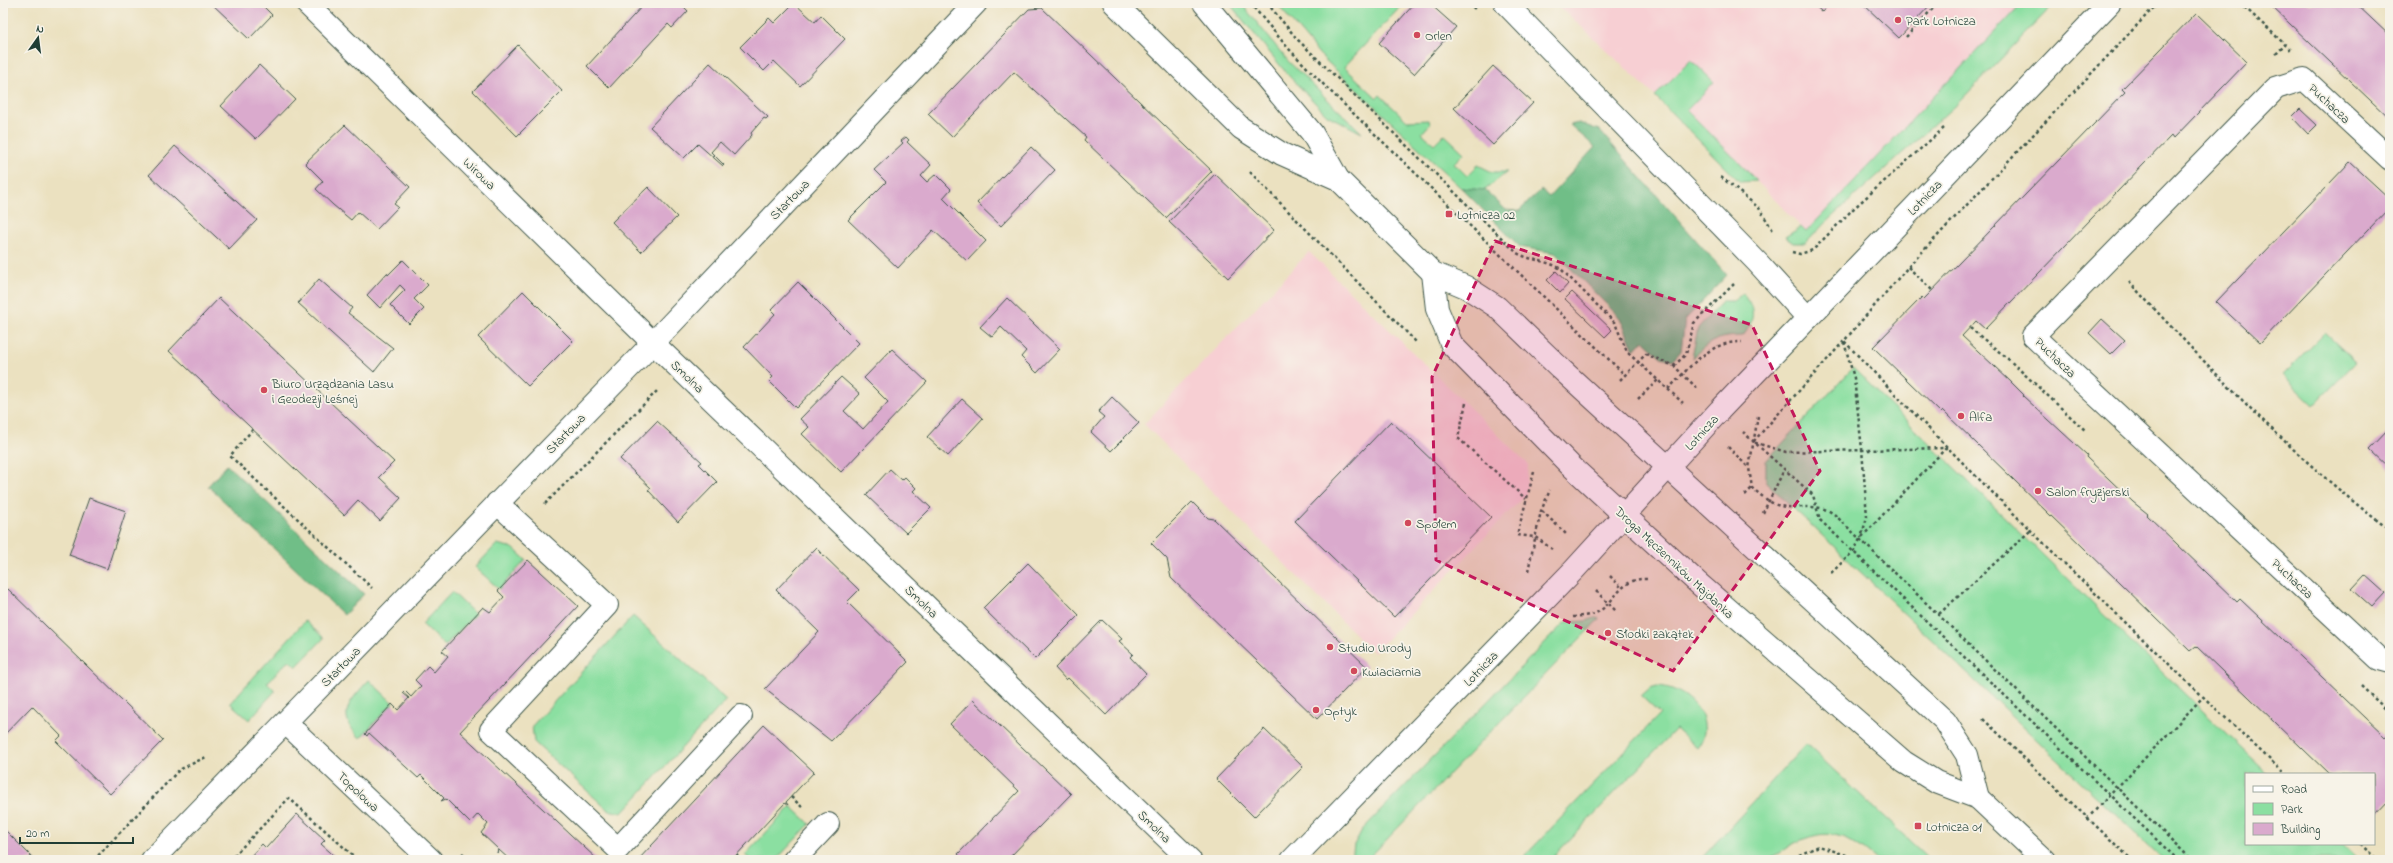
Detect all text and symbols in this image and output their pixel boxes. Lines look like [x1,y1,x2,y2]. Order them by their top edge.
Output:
place label: Park Lotnicza [1906,12,1976,31]
marker: Park Lotnicza [1893,15,1903,25]
north arrow [18,18,58,58]
text: N [35,21,46,38]
place label: Orlen [1425,27,1452,46]
marker: Orlen [1412,30,1422,40]
street label: Puchacza [2304,80,2354,129]
street label: Wirowa [458,154,500,195]
street label: Startowa [766,175,814,225]
street label: Lotnicza [1903,176,1947,220]
place label: Lotnicza 02 [1457,206,1516,225]
marker: Lotnicza 02 [1444,209,1454,219]
street label: Puchacza [2030,333,2080,383]
street label: Smolna [666,356,708,398]
place label: Biuro Urządzania Lasu i Geodezji Leśnej [271,375,394,409]
marker: Biuro Urządzania Lasu i Geodezji Leśnej [259,385,269,395]
place label: Alfa [1969,408,1992,427]
street label: Startowa [542,409,590,459]
street label: Lotnicza [1681,411,1724,455]
marker: Alfa [1956,411,1966,421]
place label: Salon fryzjerski [2046,483,2129,503]
marker: Salon fryzjerski [2033,486,2043,496]
street label: Droga Męczenników Majdanka [1608,502,1738,625]
place label: Społem [1416,515,1457,534]
marker: Społem [1403,518,1413,528]
street label: Puchacza [2267,555,2317,604]
street label: Smolna [900,581,942,623]
place label: Słodki zakątek [1616,625,1694,644]
marker: Słodki zakątek [1603,628,1613,638]
place label: Studio Urody [1338,639,1411,659]
street label: Startowa [317,642,365,692]
marker: Studio Urody [1325,642,1335,652]
street label: Lotnicza [1459,647,1503,691]
place label: Kwiaciarnia [1362,663,1421,682]
marker: Kwiaciarnia [1349,666,1359,676]
place label: Optyk [1324,702,1357,722]
marker: Optyk [1311,705,1321,715]
street label: Topolowa [333,768,383,817]
legend [2245,773,2375,845]
text: Road [2281,781,2307,799]
text: Park [2281,801,2303,819]
street label: Smolna [1133,806,1175,848]
place label: Lotnicza 01 [1926,818,1982,837]
scale bar [20,819,133,845]
marker: Lotnicza 01 [1913,821,1923,831]
text: Building [2280,821,2320,840]
text: 20 m [26,825,49,843]

